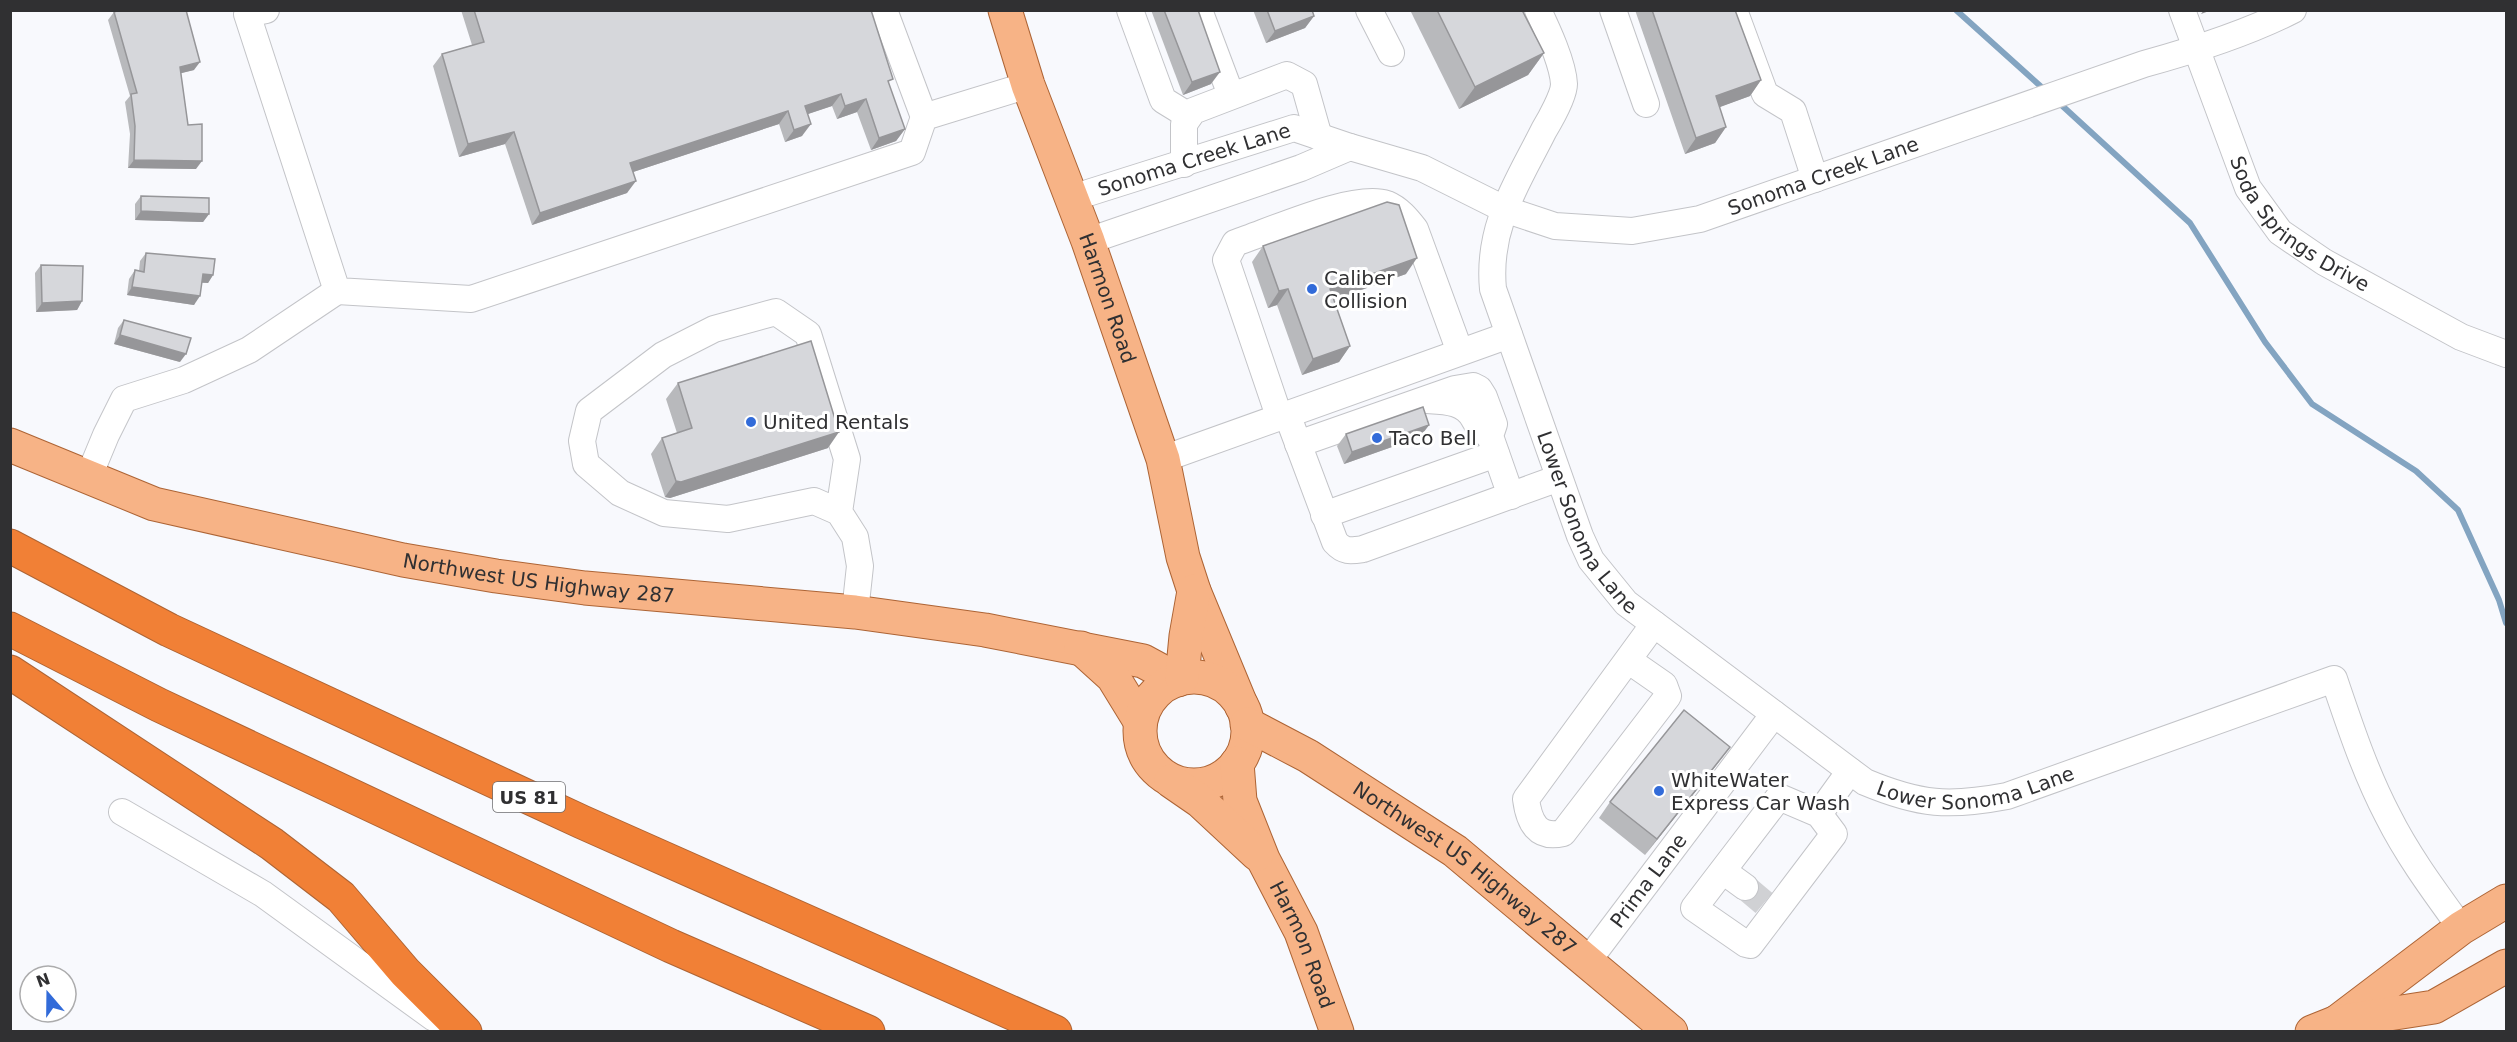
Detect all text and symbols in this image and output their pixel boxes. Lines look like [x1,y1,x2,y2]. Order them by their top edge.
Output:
street label: Sonoma Creek Lane [1095,118,1293,201]
street label: Sonoma Creek Lane [1724,132,1922,220]
street label: Soda Springs Drive [2225,153,2374,297]
street label: Harmon Road [1074,230,1141,366]
place label: Caliber Collision [1324,266,1408,313]
marker: Caliber Collision [1305,282,1319,296]
place label: United Rentals [763,410,909,434]
marker: United Rentals [744,415,758,429]
place label: Taco Bell [1388,426,1477,450]
street label: Lower Sonoma Lane [1532,428,1642,619]
marker: Taco Bell [1370,431,1384,445]
street label: Northwest US Highway 287 [401,548,676,608]
street label: Lower Sonoma Lane [1873,761,2077,815]
place label: WhiteWater Express Car Wash [1671,768,1850,815]
street label: Northwest US Highway 287 [1349,776,1582,960]
road number: US 81 [493,782,565,812]
marker: WhiteWater Express Car Wash [1652,784,1666,798]
street label: Prima Lane [1605,829,1692,933]
street label: Harmon Road [1265,877,1339,1012]
north arrow [18,964,78,1024]
text: N [33,969,53,992]

